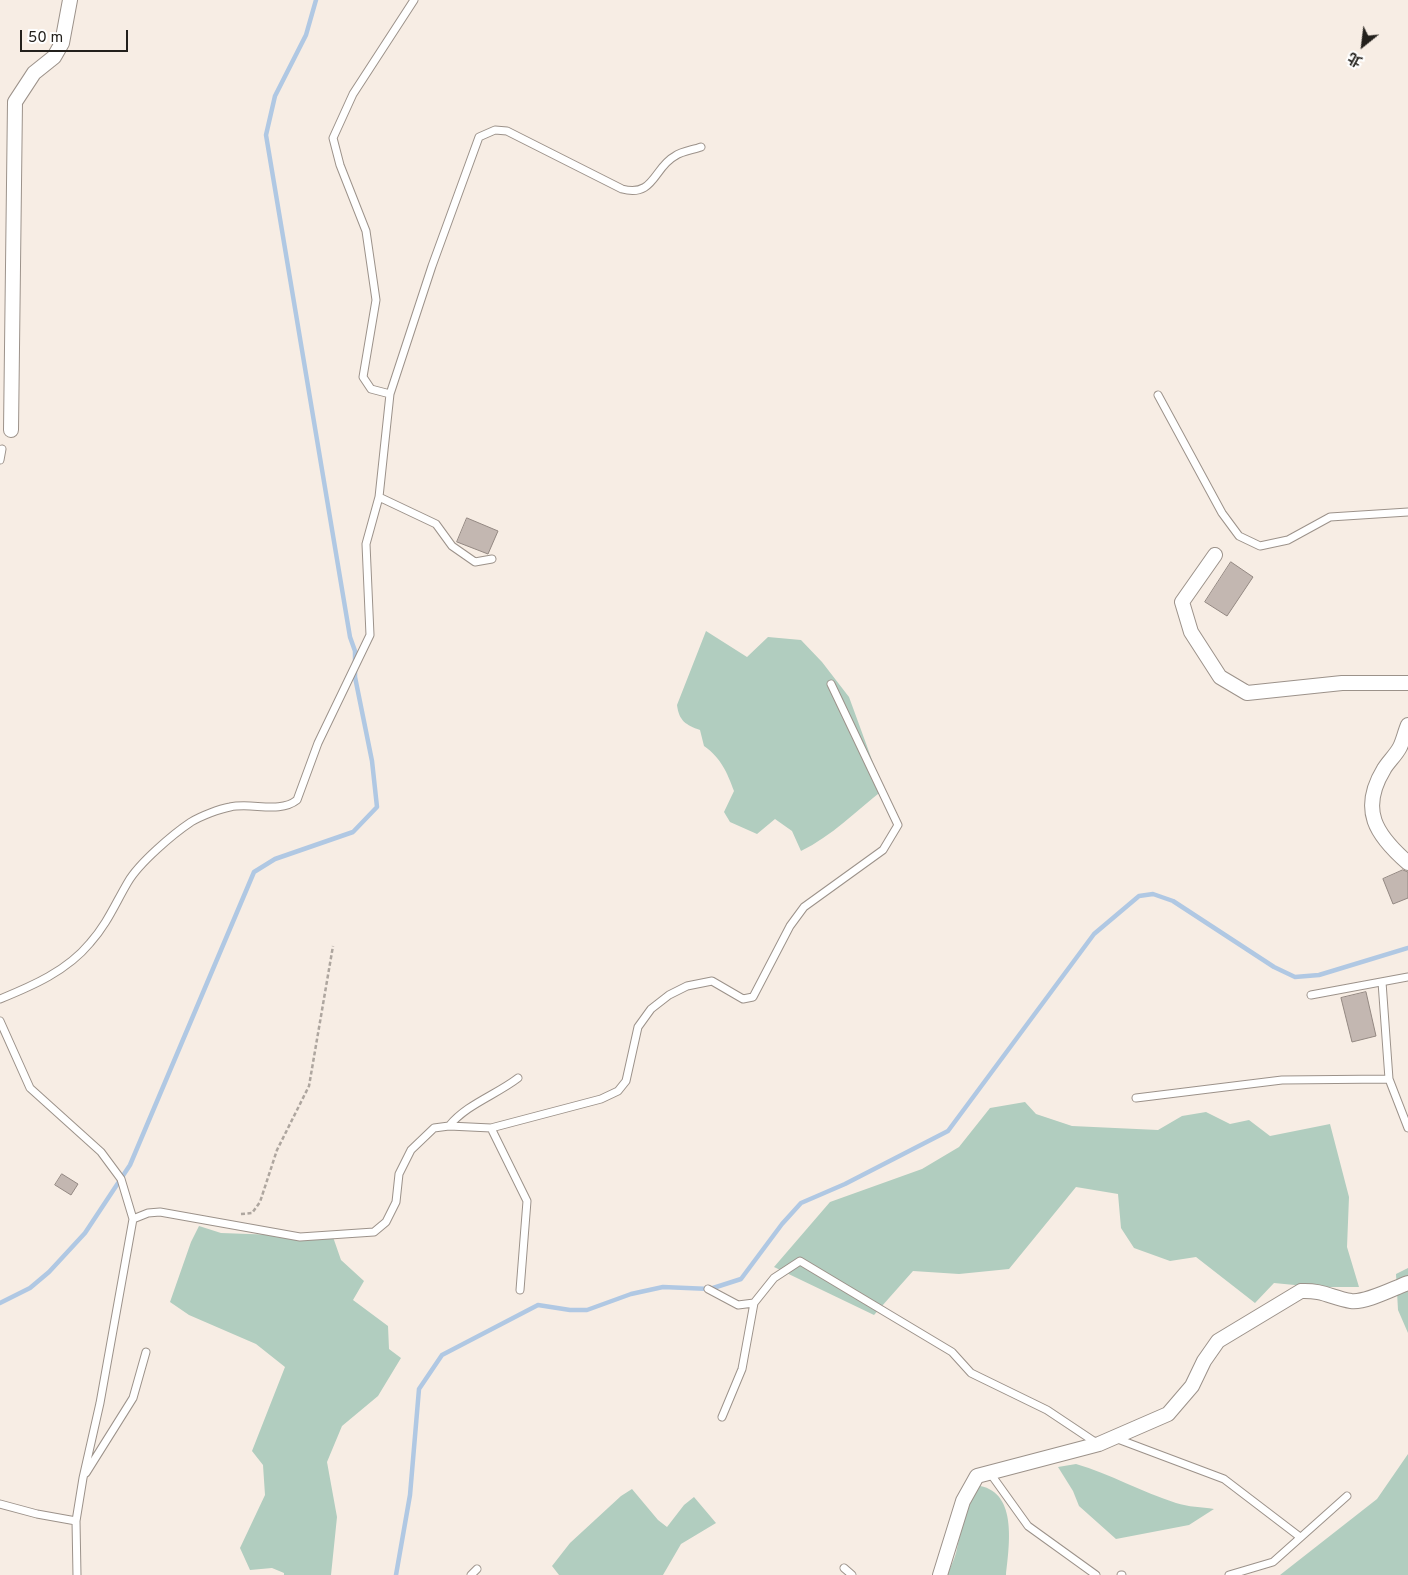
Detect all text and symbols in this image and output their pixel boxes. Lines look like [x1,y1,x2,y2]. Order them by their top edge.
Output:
scale bar [22,20,130,52]
north arrow [1338,20,1388,70]
text: 50 m [28,29,63,48]
text: 北 [1345,48,1366,69]

